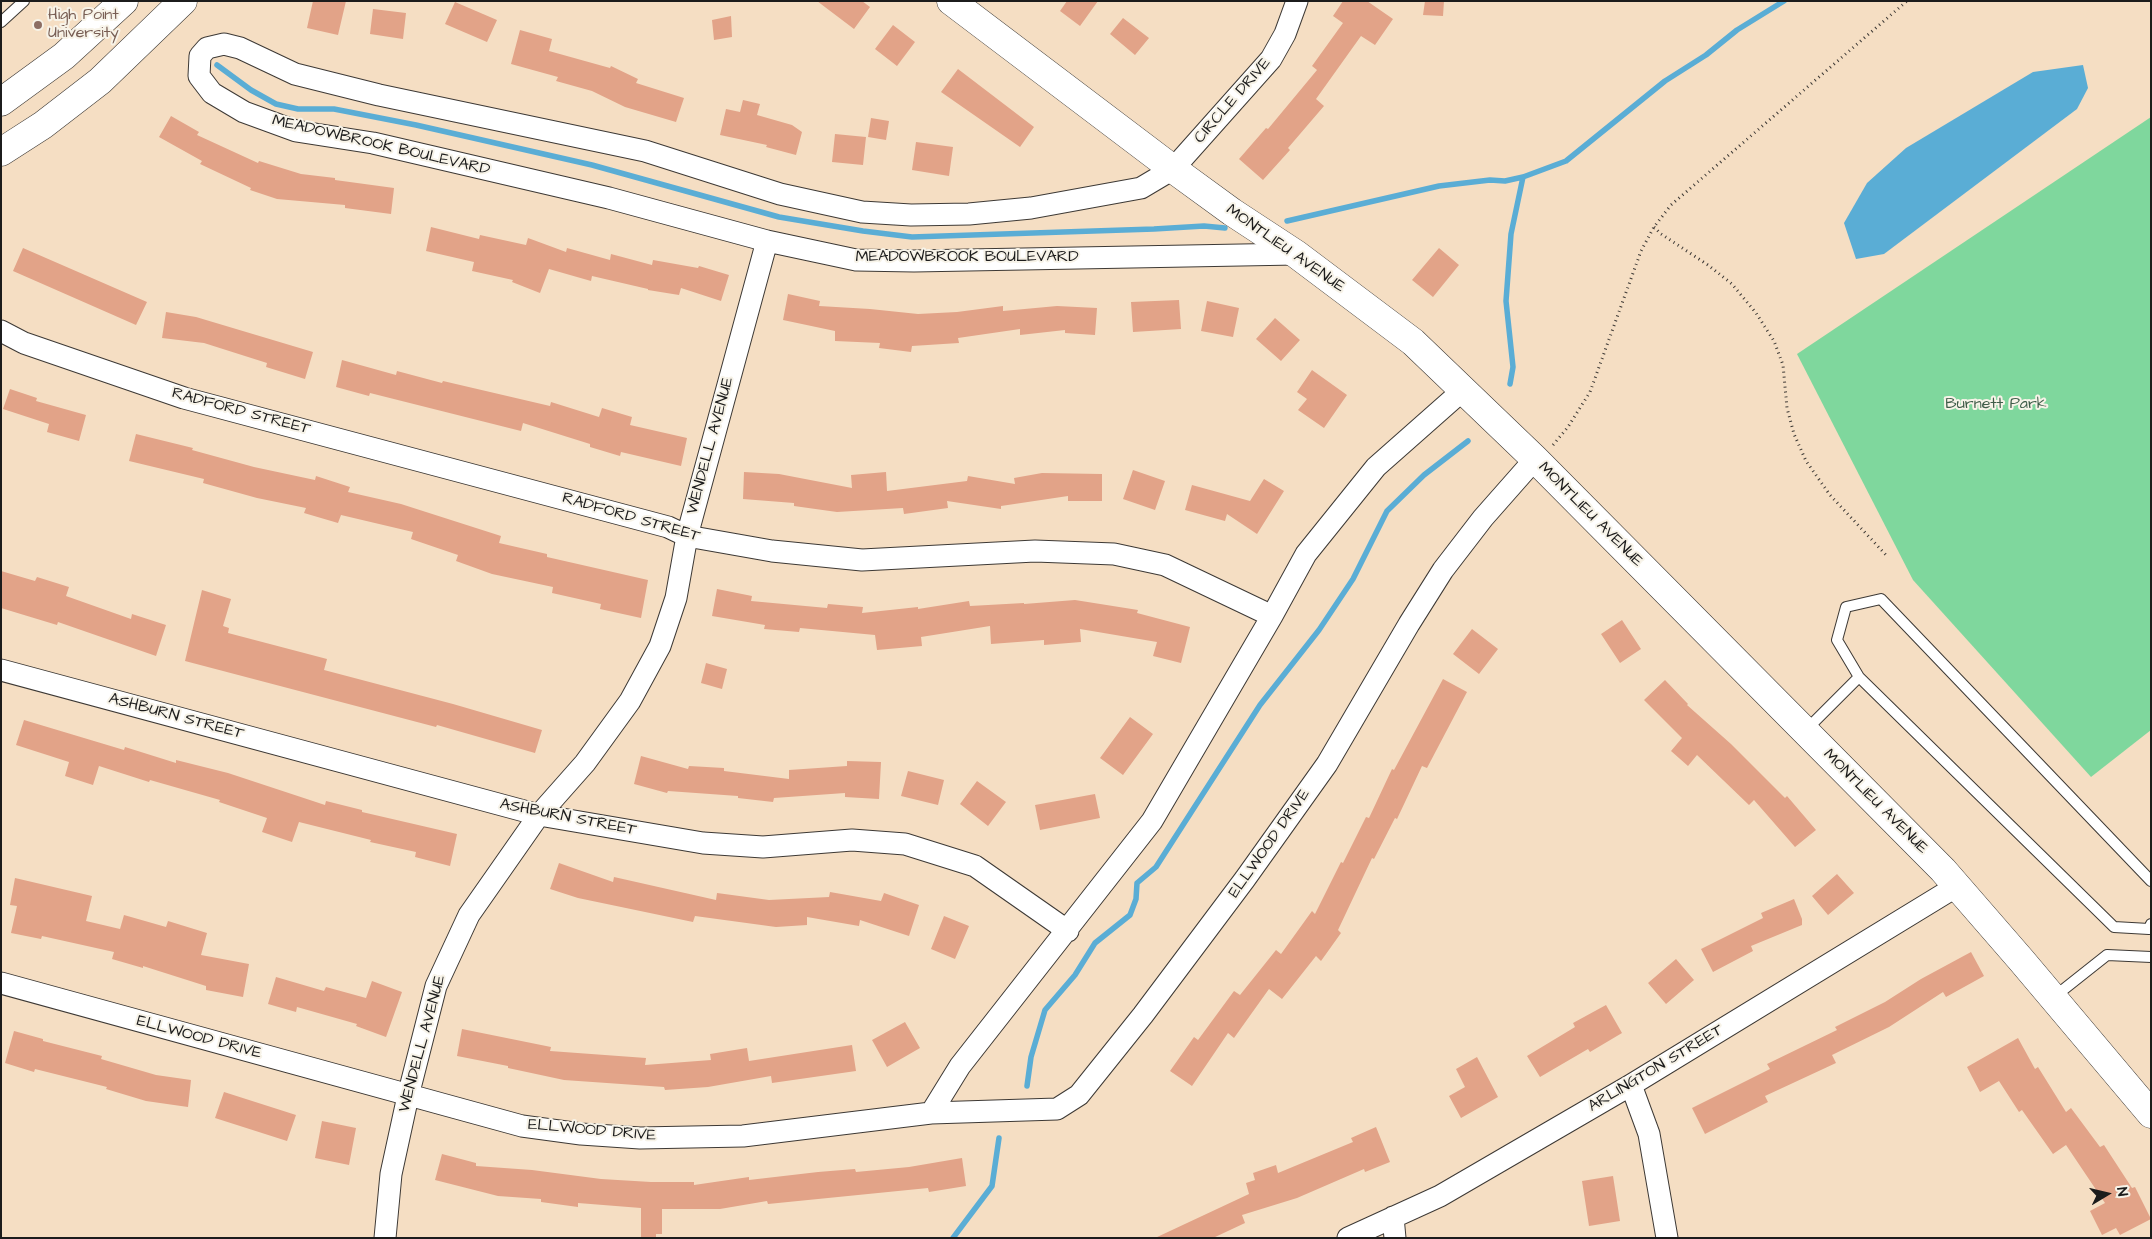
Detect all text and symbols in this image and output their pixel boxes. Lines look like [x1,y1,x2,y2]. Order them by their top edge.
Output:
place label: High Point University [48,6,119,44]
marker: High Point University [32,19,44,31]
street label: CIRCLE DRIVE [1191,54,1275,148]
street label: MEADOWBROOK BOULEVARD [270,112,492,180]
street label: MONTLIEU AVENUE [1222,201,1348,297]
street label: MEADOWBROOK BOULEVARD [855,248,1079,268]
street label: WENDELL AVENUE [683,375,739,517]
street label: RADFORD STREET [170,384,312,440]
park label: Burnett Park [1945,395,2047,415]
street label: MONTLIEU AVENUE [1534,459,1646,571]
street label: RADFORD STREET [560,489,702,547]
street label: ASHBURN STREET [106,690,246,744]
street label: MONTLIEU AVENUE [1819,746,1931,858]
street label: ELLWOOD DRIVE [1225,786,1315,902]
street label: ASHBURN STREET [498,795,638,841]
street label: WENDELL AVENUE [395,973,451,1115]
street label: ELLWOOD DRIVE [134,1012,264,1064]
street label: ARLINGTON STREET [1585,1021,1727,1117]
street label: ELLWOOD DRIVE [527,1116,657,1146]
north arrow [2082,1169,2132,1219]
text: N [2111,1186,2132,1198]

